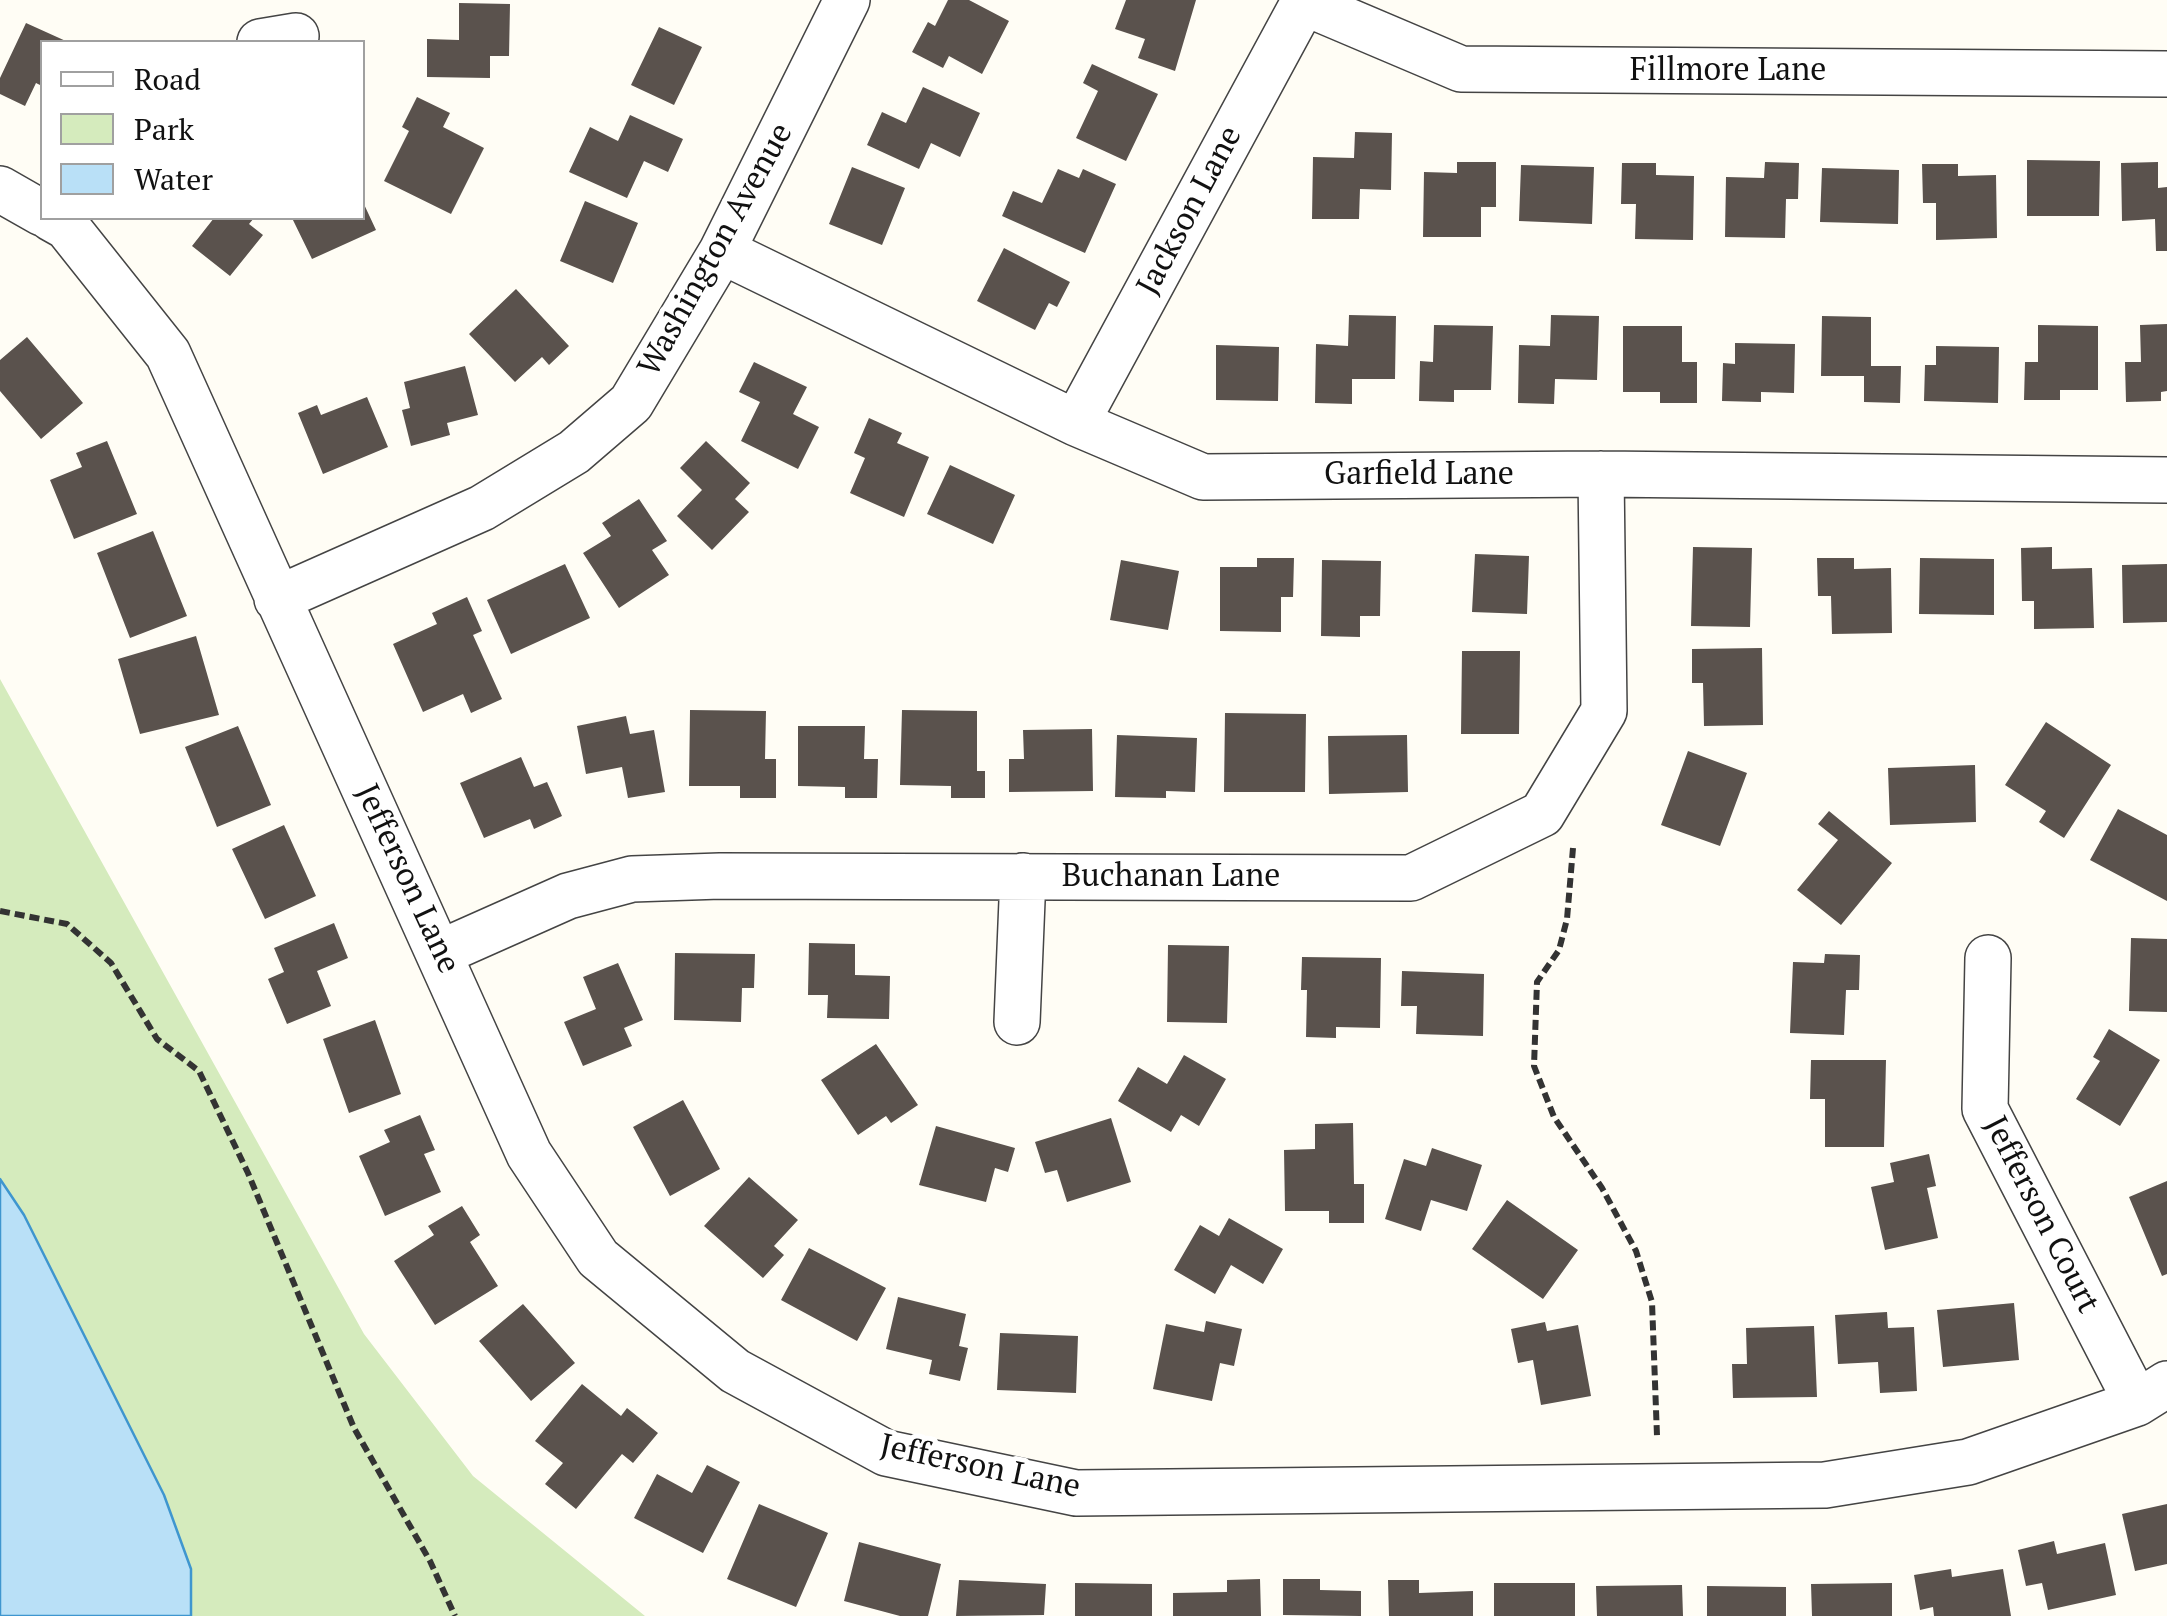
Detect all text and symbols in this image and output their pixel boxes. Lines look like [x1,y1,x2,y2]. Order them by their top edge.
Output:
legend [40,40,365,220]
street label: Fillmore Lane [1630,52,1826,90]
text: Road [134,59,201,99]
text: Park [134,109,194,149]
street label: Washington Avenue [631,117,801,383]
street label: Jackson Lane [1129,120,1251,302]
text: Water [134,159,213,199]
street label: Garfield Lane [1324,456,1514,494]
street label: Jefferson Lane [347,779,467,979]
street label: Buchanan Lane [1062,858,1280,896]
street label: Jefferson Court [1975,1110,2107,1320]
street label: Jefferson Lane [876,1427,1084,1507]

